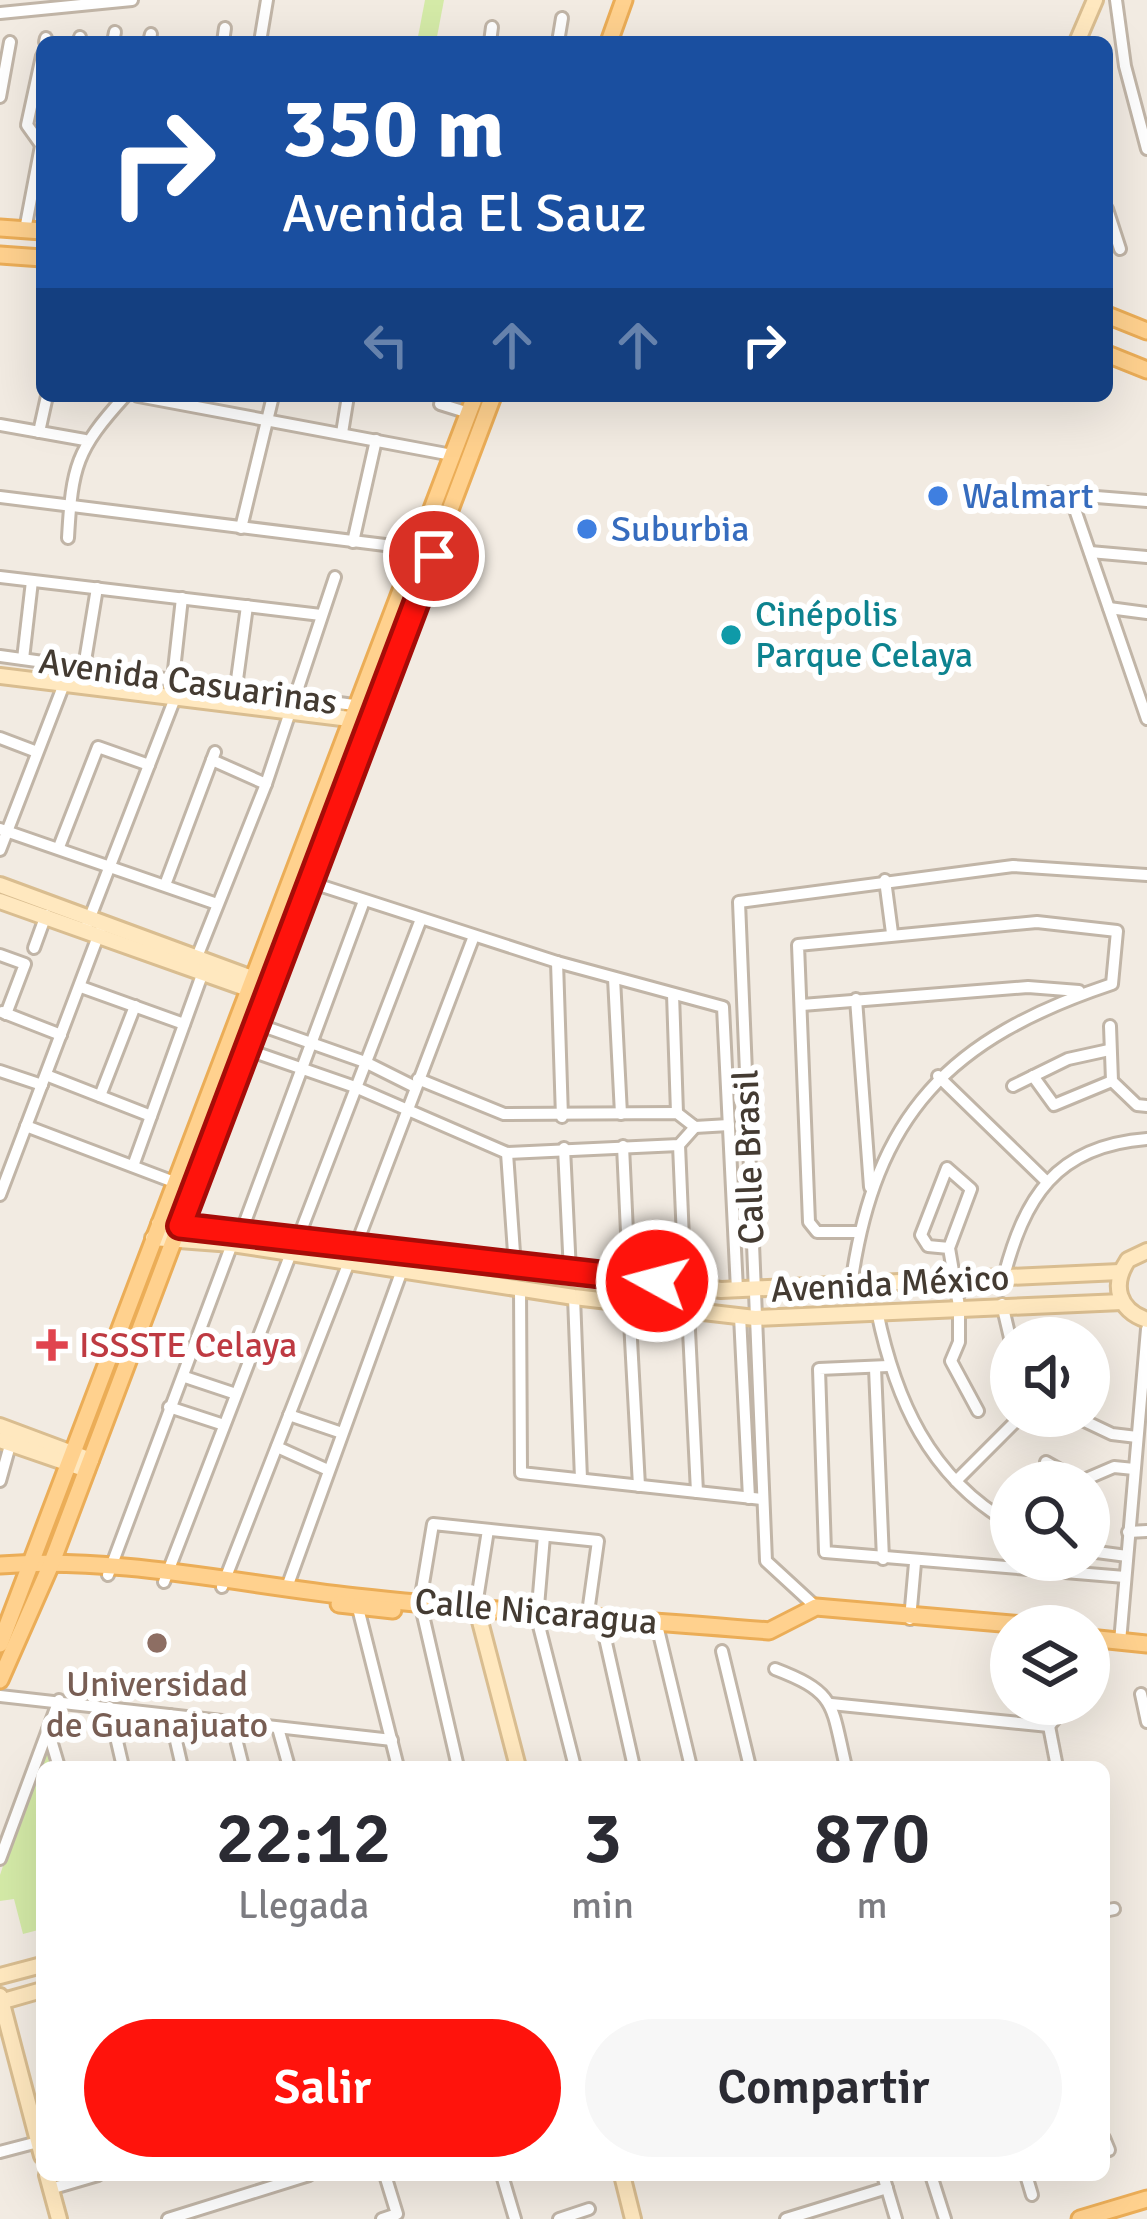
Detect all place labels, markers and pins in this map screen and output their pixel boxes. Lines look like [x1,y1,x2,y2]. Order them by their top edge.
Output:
place label: Walmart [962,474,1094,519]
marker: Walmart [925,483,951,509]
pin [383,505,485,607]
place label: Suburbia [611,507,750,552]
marker: Suburbia [574,516,600,542]
place label: Cinépolis Parque Celaya [755,592,973,678]
marker: Cinépolis Parque Celaya [718,622,744,648]
place label: ISSSTE Celaya [79,1323,297,1368]
marker: ISSSTE Celaya [36,1329,68,1361]
marker: Universidad de Guanajuato [144,1630,170,1656]
place label: Universidad de Guanajuato [46,1662,268,1748]

